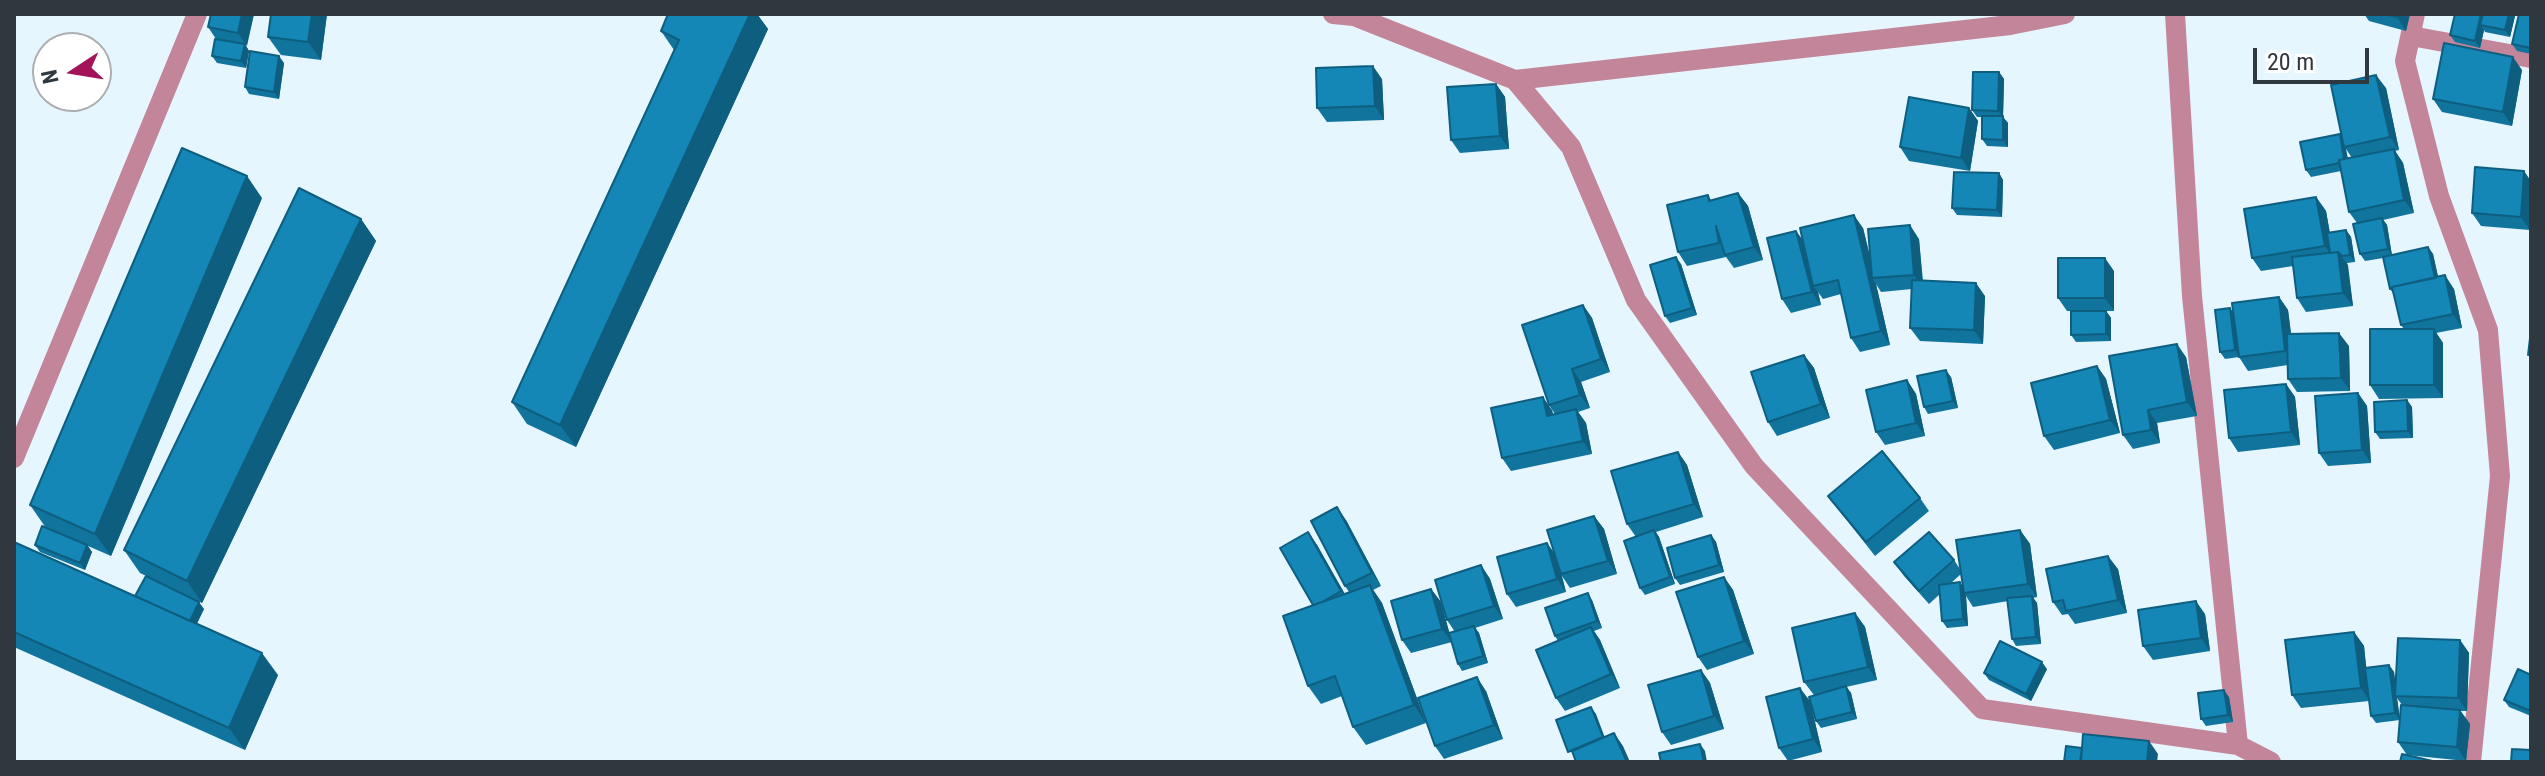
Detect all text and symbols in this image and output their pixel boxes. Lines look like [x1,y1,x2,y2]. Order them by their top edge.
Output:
north arrow [32,32,112,112]
scale bar [2257,32,2373,82]
text: 20 m [2267,48,2314,76]
text: N [36,67,64,86]

